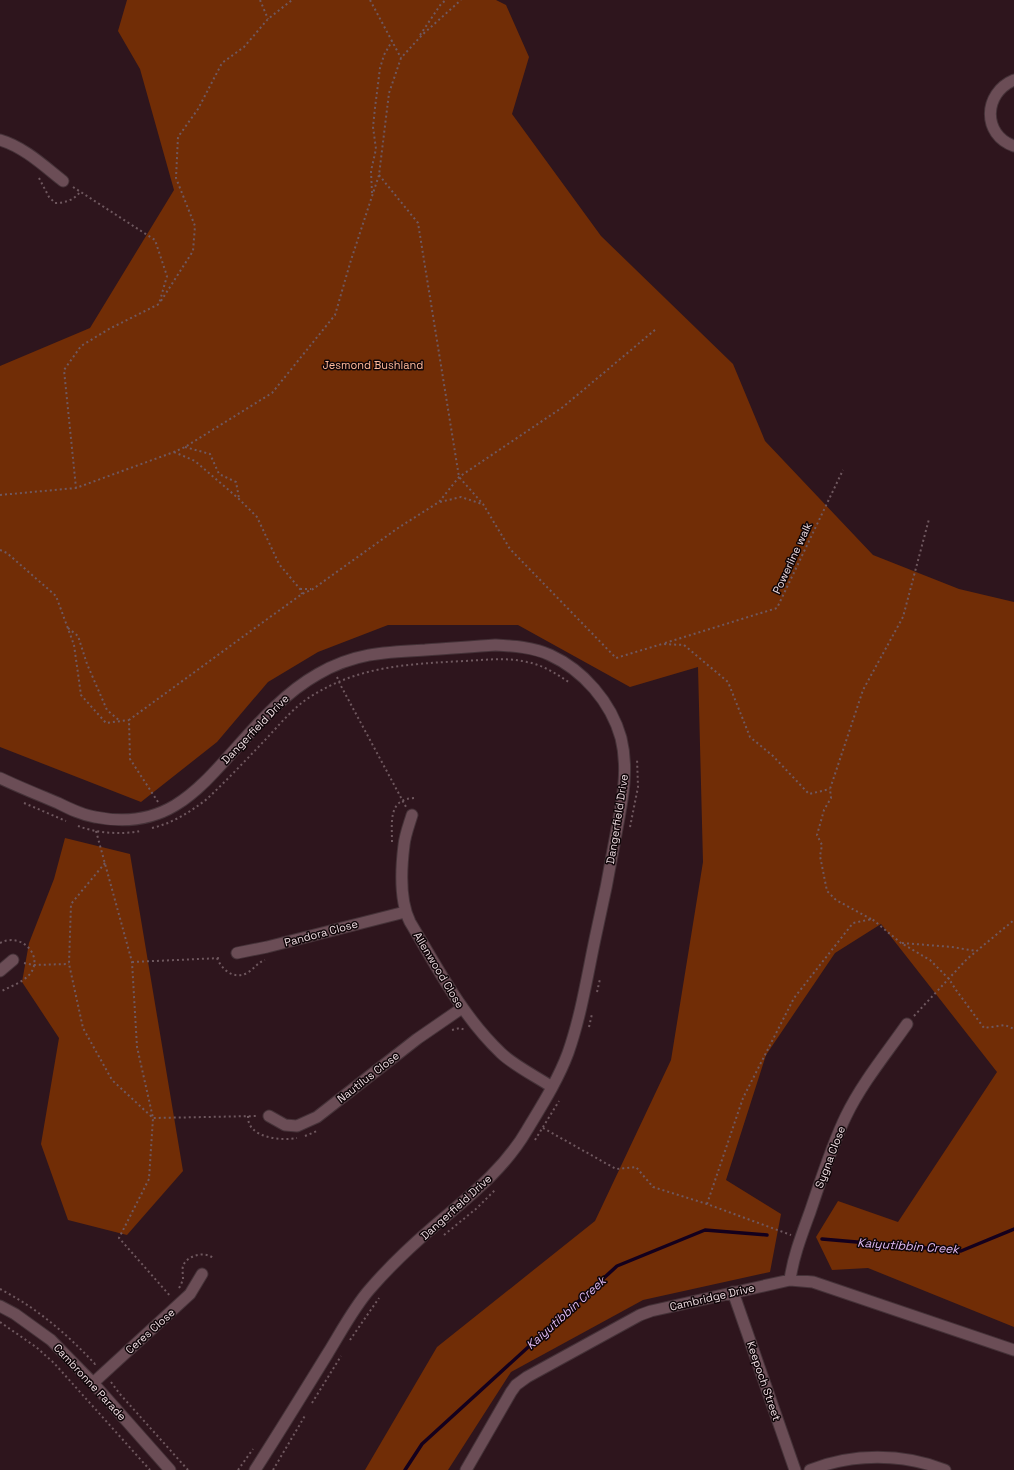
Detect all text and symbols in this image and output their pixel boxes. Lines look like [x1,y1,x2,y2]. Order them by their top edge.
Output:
park label: Jesmond Bushland [323,358,423,372]
street label: Powerline walk [769,520,815,596]
street label: Dangerfield Drive [218,691,292,767]
street label: Dangerfield Drive [603,773,631,865]
street label: Pandora Close [283,916,359,950]
street label: Allenwood Close [411,929,467,1011]
street label: Nautilus Close [334,1048,402,1106]
street label: Sygna Close [812,1124,848,1190]
street label: Dangerfield Drive [418,1171,494,1243]
water label: Kaiyutibbin Creek [857,1234,961,1258]
water label: Kaiyutibbin Creek [523,1272,610,1353]
street label: Cambridge Drive [668,1280,756,1314]
street label: Ceres Close [122,1305,178,1357]
street label: Keepoch Street [744,1339,784,1423]
street label: Cambronne Parade [51,1341,129,1423]

